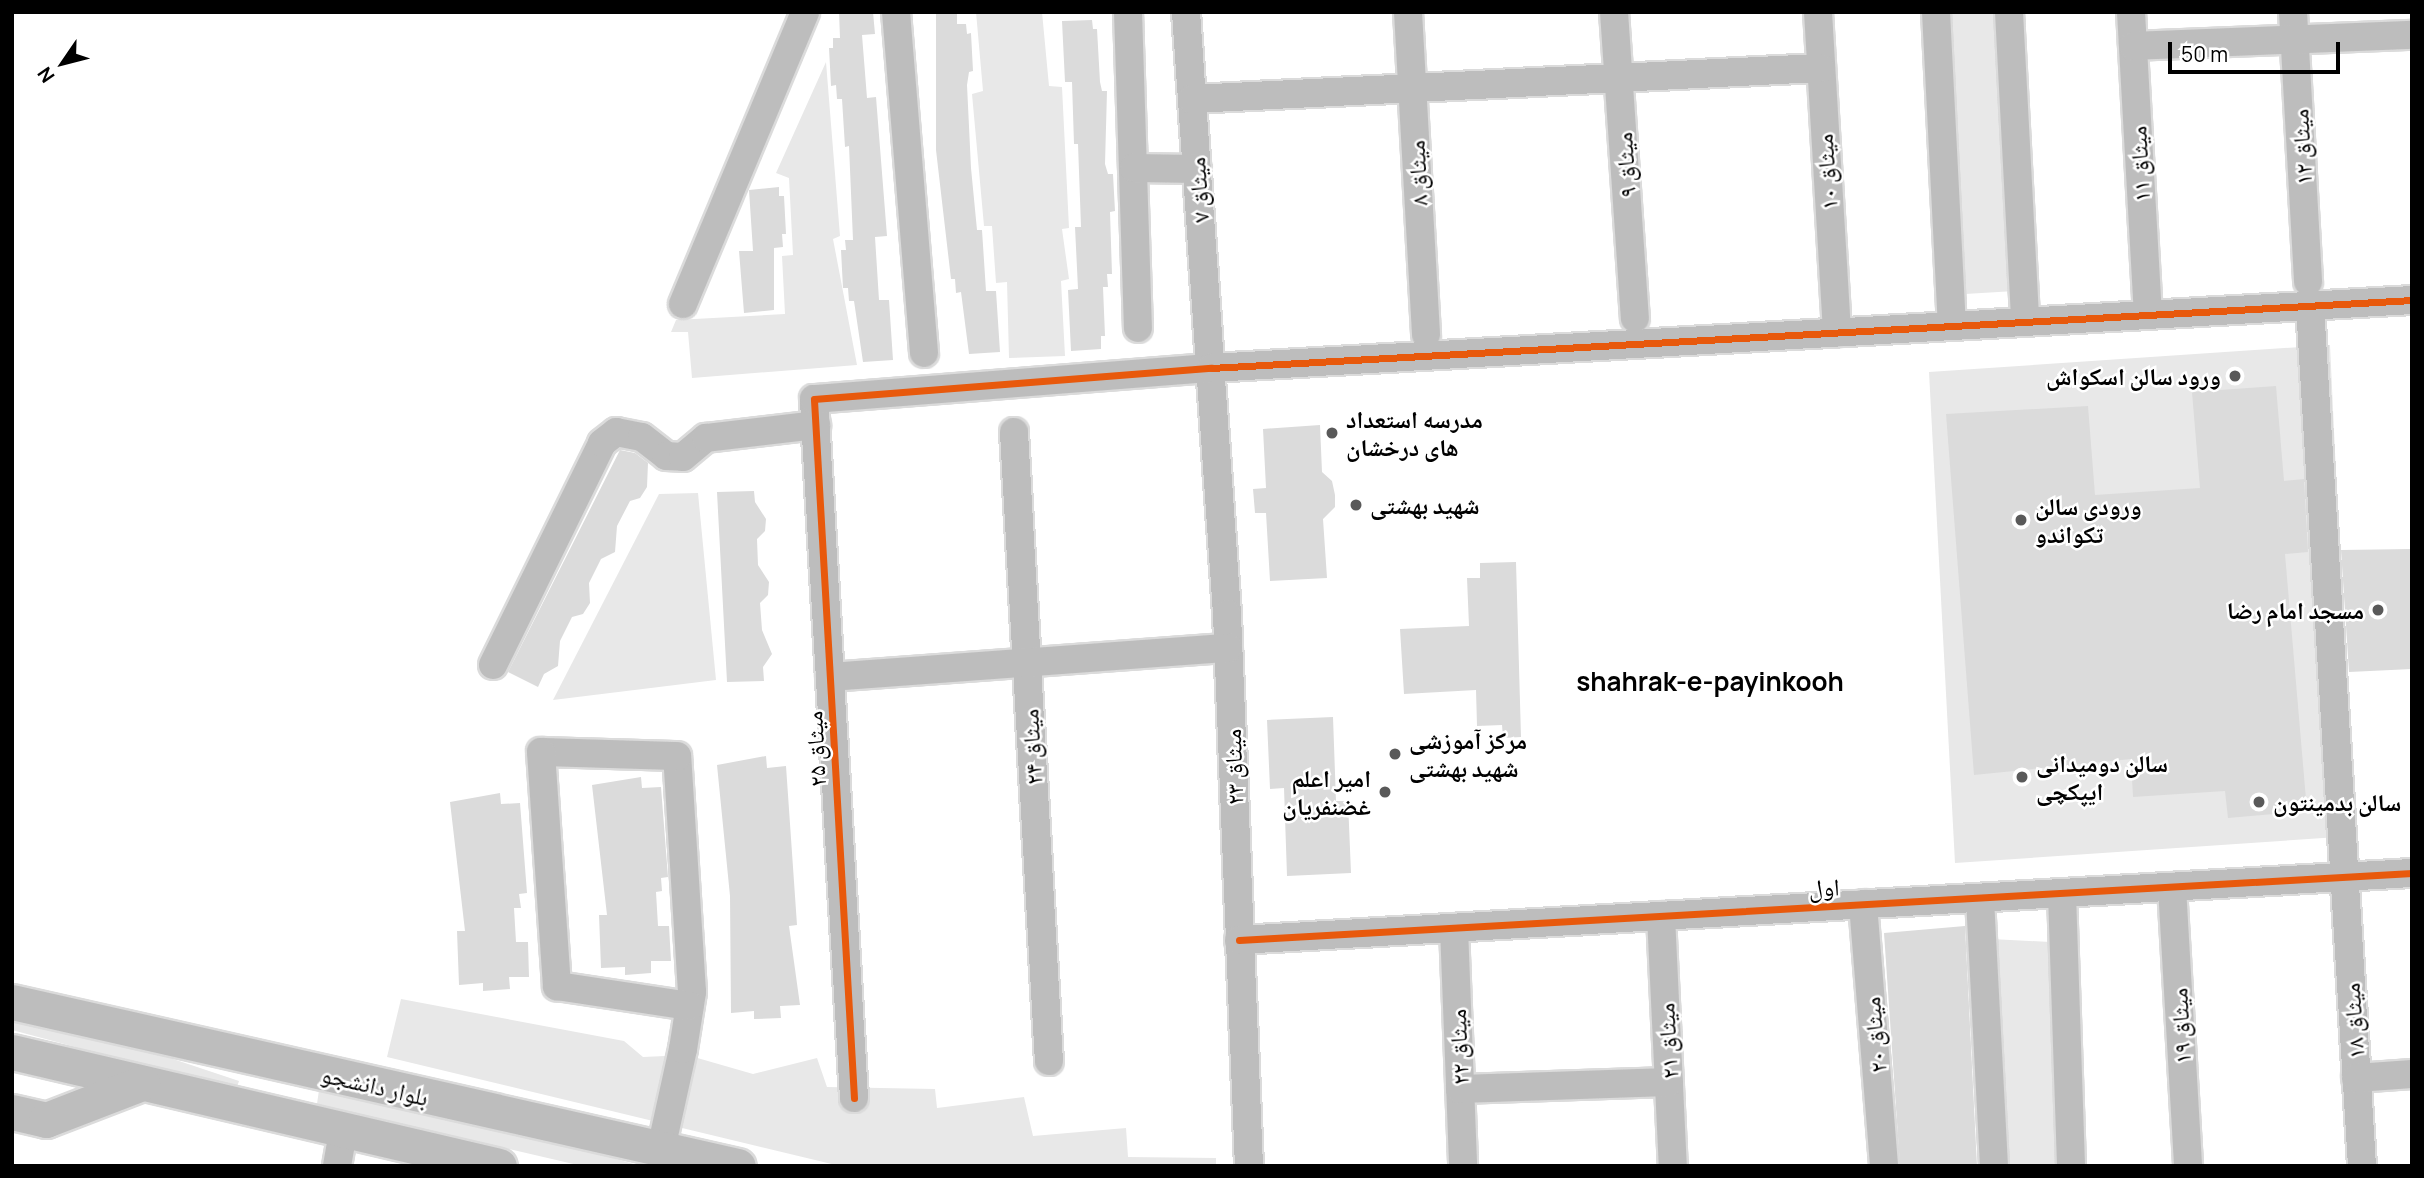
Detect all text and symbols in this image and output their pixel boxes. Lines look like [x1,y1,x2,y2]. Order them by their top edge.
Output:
north arrow [28,28,98,98]
scale bar [2172,28,2344,72]
text: 50 m [2181,40,2228,68]
text: N [31,62,60,88]
street label: میثاق ۱۲ [2285,108,2317,186]
street label: میثاق ۱۱ [2123,125,2155,203]
street label: میثاق ۹ [1608,131,1642,199]
street label: میثاق ۱۰ [1809,133,1843,211]
street label: میثاق ۸ [1401,140,1433,206]
street label: میثاق ۷ [1181,156,1215,224]
place label: ورود سالن اسکواش [2046,362,2221,390]
marker: ورود سالن اسکواش [2227,368,2243,384]
place label: مدرسه استعداد های درخشان [1346,405,1483,461]
marker: مدرسه استعداد های درخشان [1324,425,1340,441]
place label: شهید بهشتی [1370,491,1479,519]
place label: ورودی سالن تکواندو [2035,492,2142,548]
marker: شهید بهشتی [1348,497,1364,513]
marker: ورودی سالن تکواندو [2013,512,2029,528]
place label: مسجد امام رضا [2227,596,2364,624]
marker: مسجد امام رضا [2370,602,2386,618]
district label: shahrak-e-payinkooh [1576,666,1844,698]
street label: میثاق ۲۴ [1015,708,1047,786]
street label: میثاق ۲۵ [799,710,831,788]
place label: مرکز آموزشی شهید بهشتی [1409,726,1527,782]
street label: میثاق ۲۳ [1217,728,1249,806]
marker: مرکز آموزشی شهید بهشتی [1387,746,1403,762]
place label: سالن دومیدانی ایپکچی [2036,749,2168,805]
place label: امیر اعلم غضنفریان [1282,764,1371,820]
marker: سالن دومیدانی ایپکچی [2014,769,2030,785]
marker: امیر اعلم غضنفریان [1377,784,1393,800]
place label: سالن بدمینتون [2273,788,2401,816]
marker: سالن بدمینتون [2251,794,2267,810]
street label: اول [1808,872,1840,902]
street label: میثاق ۱۸ [2336,982,2370,1060]
street label: میثاق ۱۹ [2164,987,2196,1065]
street label: میثاق ۲۰ [1856,996,1892,1074]
street label: میثاق ۲۱ [1651,1002,1683,1080]
street label: میثاق ۲۲ [1442,1008,1474,1086]
street label: بلوار دانشجو [319,1059,431,1111]

